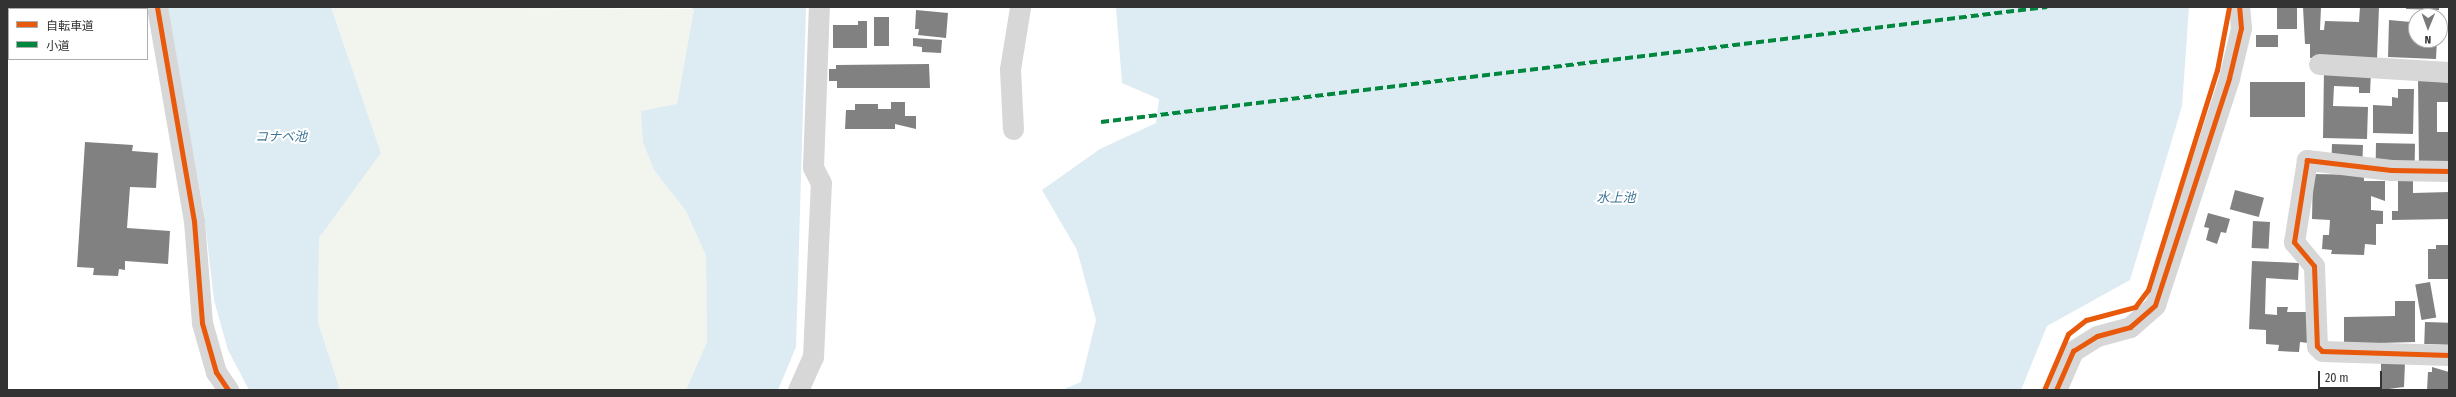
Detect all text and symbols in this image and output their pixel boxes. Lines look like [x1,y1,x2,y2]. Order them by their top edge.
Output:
legend [8,8,148,60]
north arrow [2408,8,2448,48]
text: 自転車道 [46,19,94,33]
text: N [2424,33,2431,46]
text: 小道 [46,39,70,53]
water label: コナベ池 [255,129,307,145]
water label: 水上池 [1597,190,1635,206]
scale bar [2320,363,2384,389]
text: 20 m [2325,371,2349,385]

